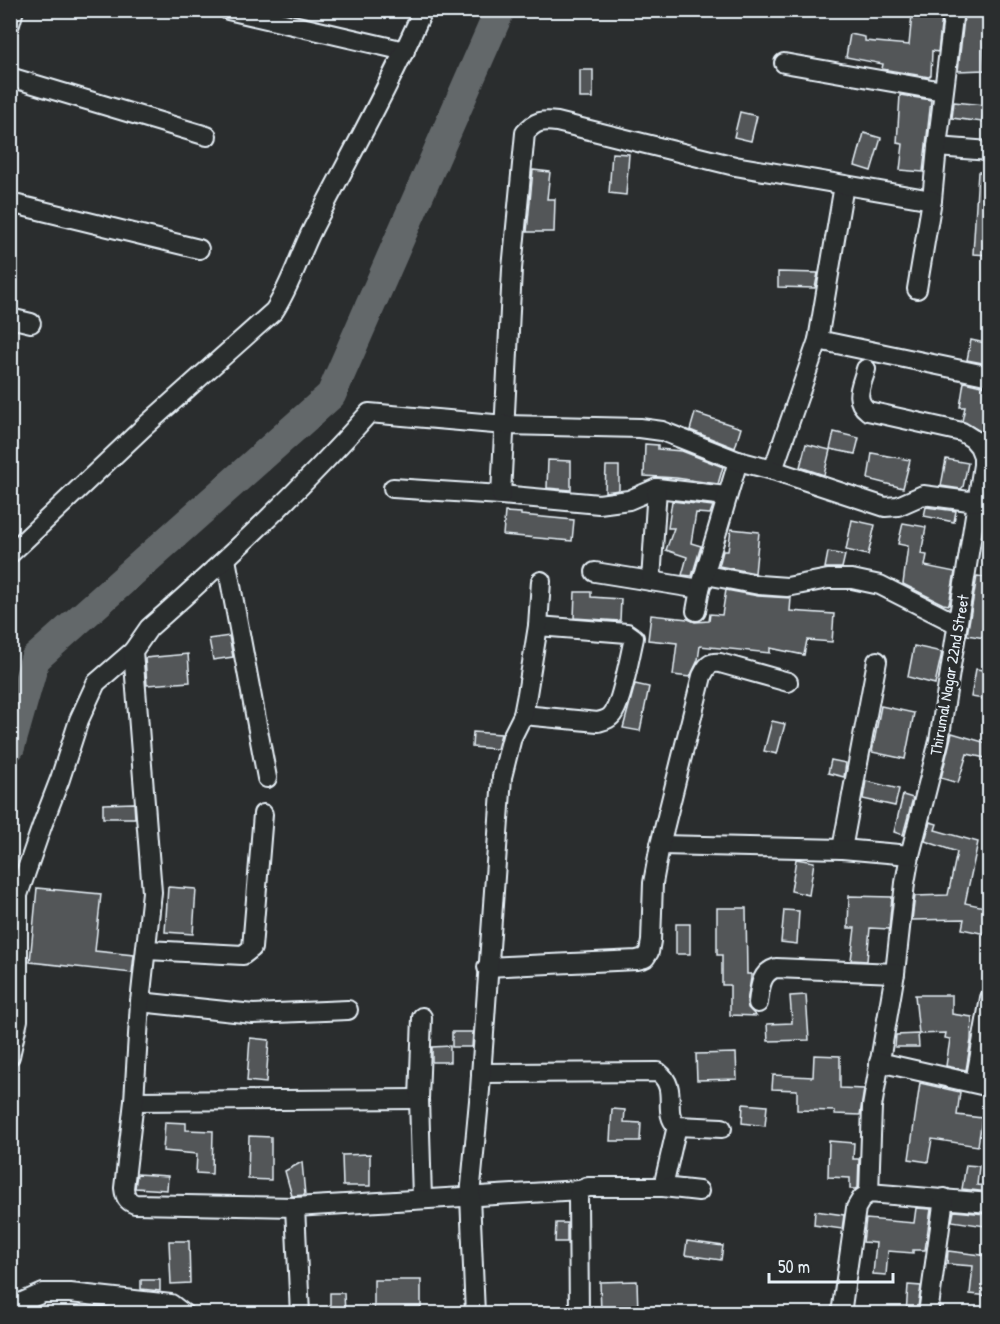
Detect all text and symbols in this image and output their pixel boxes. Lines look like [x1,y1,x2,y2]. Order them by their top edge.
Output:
street label: Thirumal Nagar 22nd Street [924,592,974,757]
scale bar [769,1246,894,1284]
text: 50 m [778,1254,810,1279]

